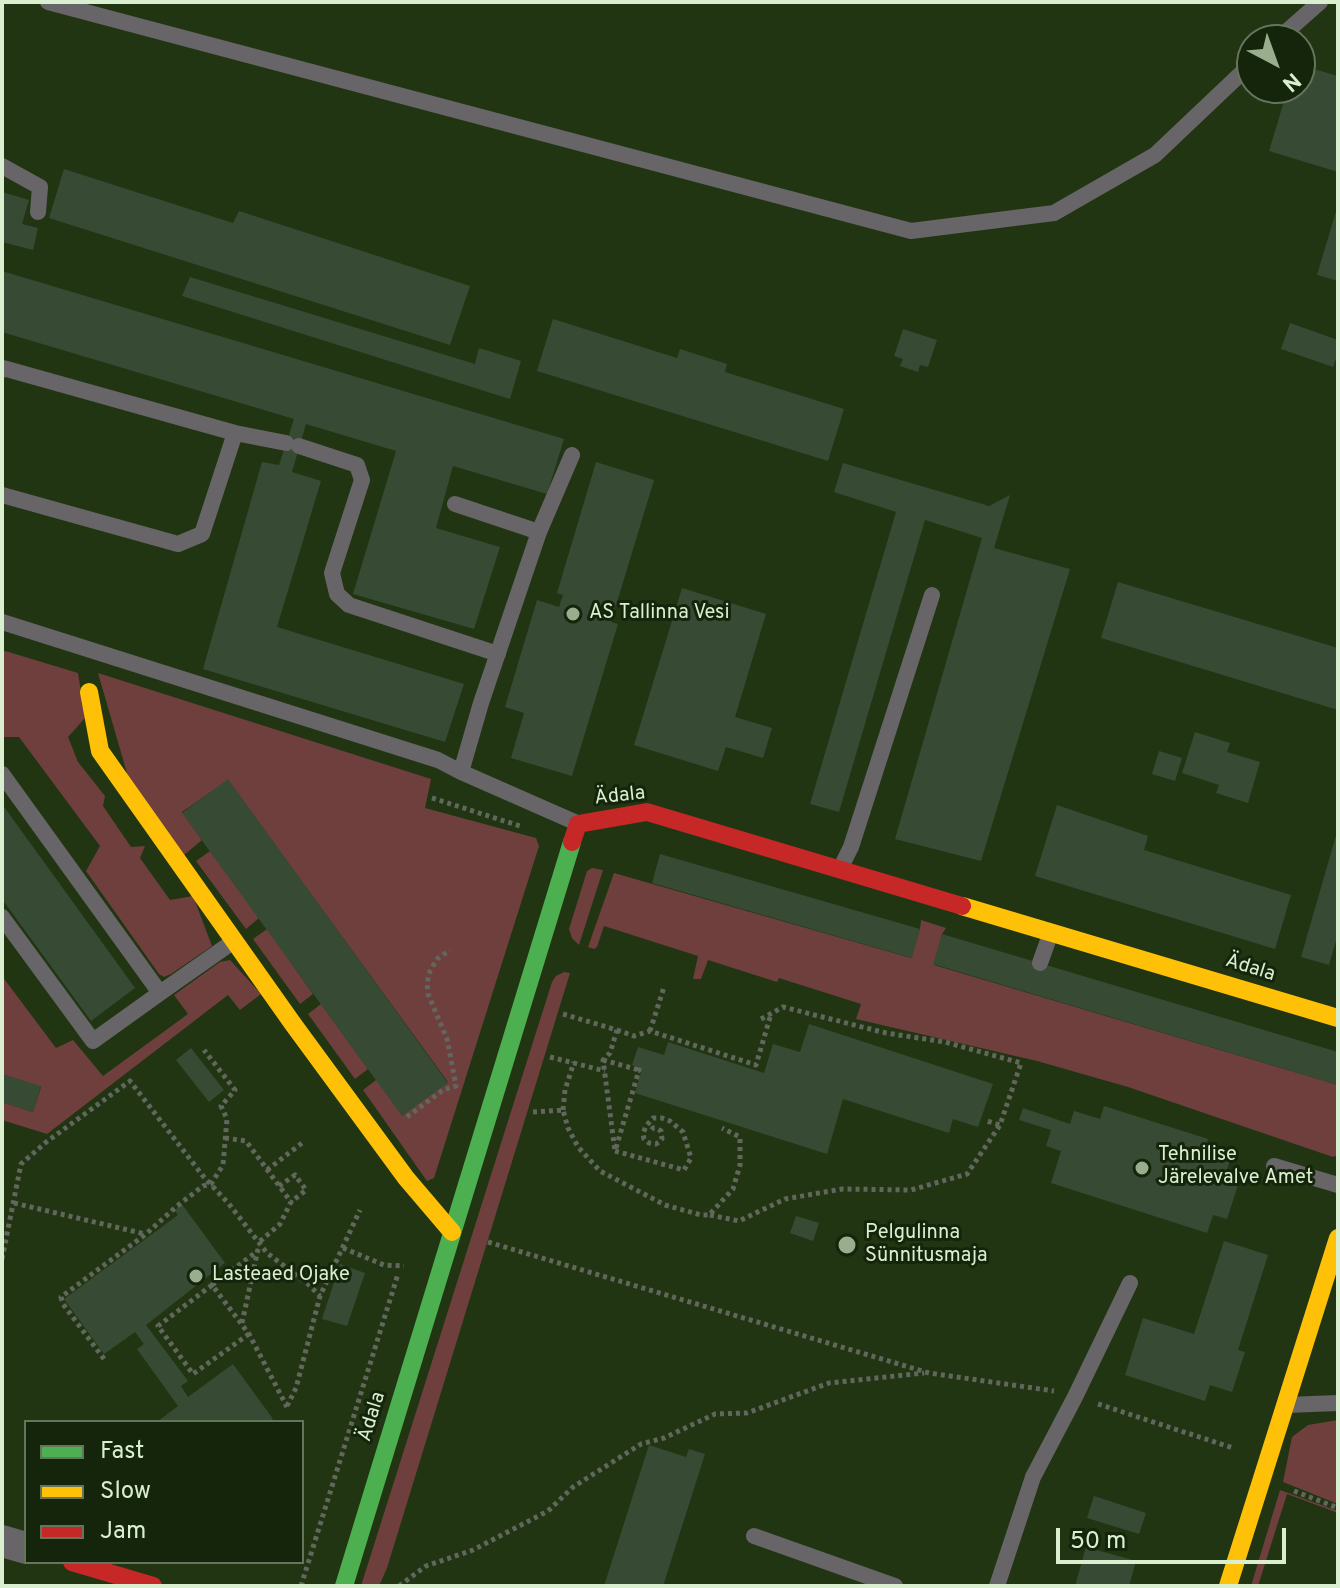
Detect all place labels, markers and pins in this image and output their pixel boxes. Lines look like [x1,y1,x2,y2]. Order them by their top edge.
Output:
place label: AS Tallinna Vesi [589,602,730,626]
marker: AS Tallinna Vesi [564,605,582,623]
place label: Tehnilise Järelevalve Amet [1158,1144,1313,1191]
marker: Tehnilise Järelevalve Amet [1133,1159,1151,1177]
place label: Pelgulinna Sünnitusmaja [865,1222,988,1269]
marker: Pelgulinna Sünnitusmaja [836,1234,858,1256]
place label: Lasteaed Ojake [212,1264,350,1288]
marker: Lasteaed Ojake [187,1267,205,1285]

